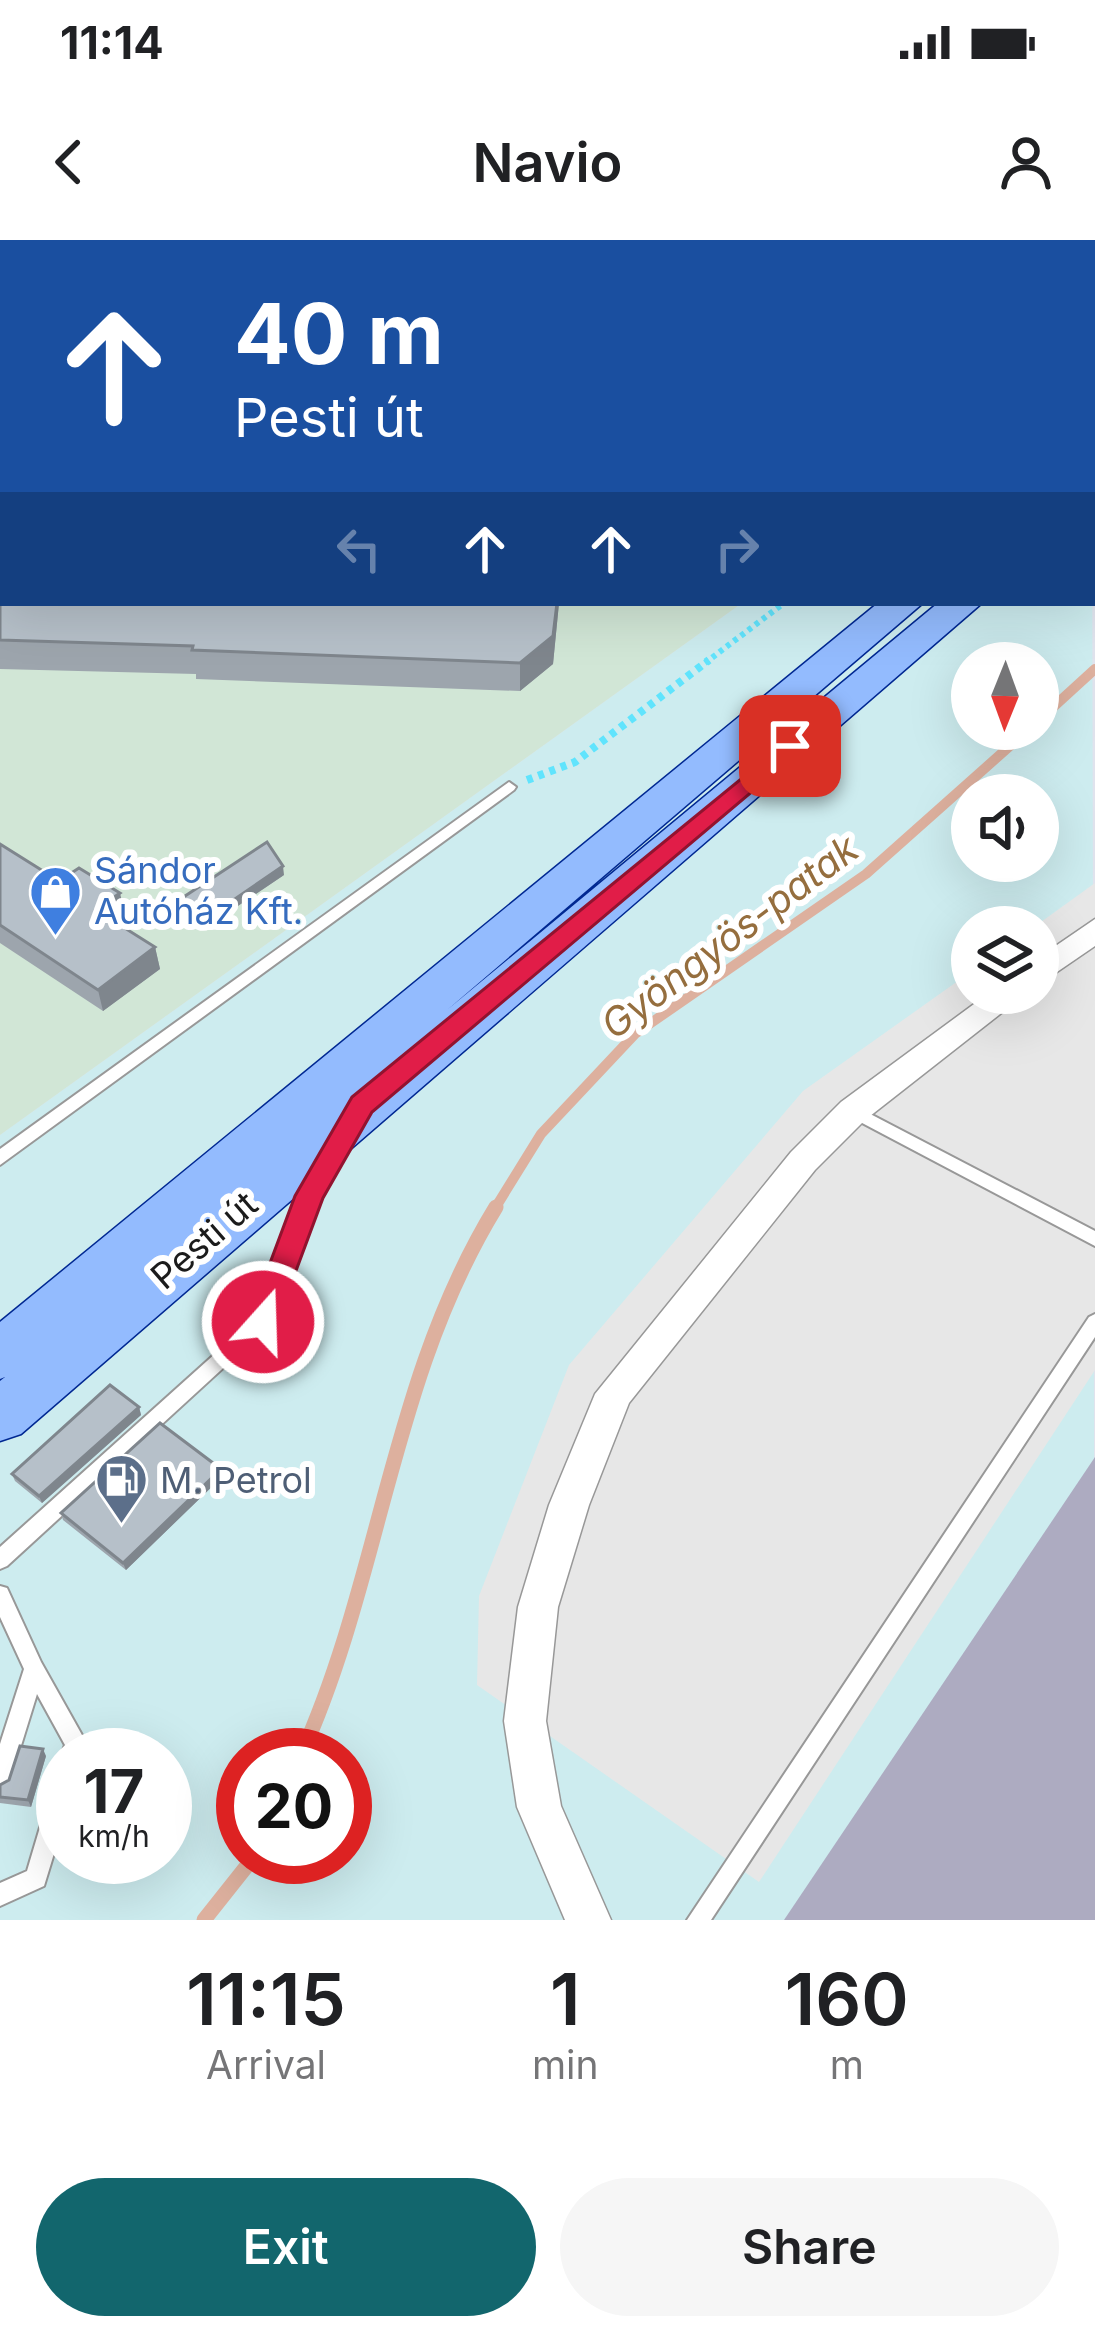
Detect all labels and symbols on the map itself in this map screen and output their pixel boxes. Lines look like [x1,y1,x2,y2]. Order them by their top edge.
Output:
north arrow [951,642,1059,750]
pin [739,695,841,797]
water label: Gyöngyös-patak [591,824,867,1048]
place label: Sándor Autóház Kft. [94,848,303,933]
shop icon: Sándor Autóház Kft. [27,863,83,937]
street label: Pesti út [142,1182,266,1298]
position arrow [200,1259,326,1385]
fuel station icon: M. Petrol [93,1452,149,1526]
place label: M. Petrol [160,1458,312,1502]
speed limit sign: 20 [216,1728,372,1884]

